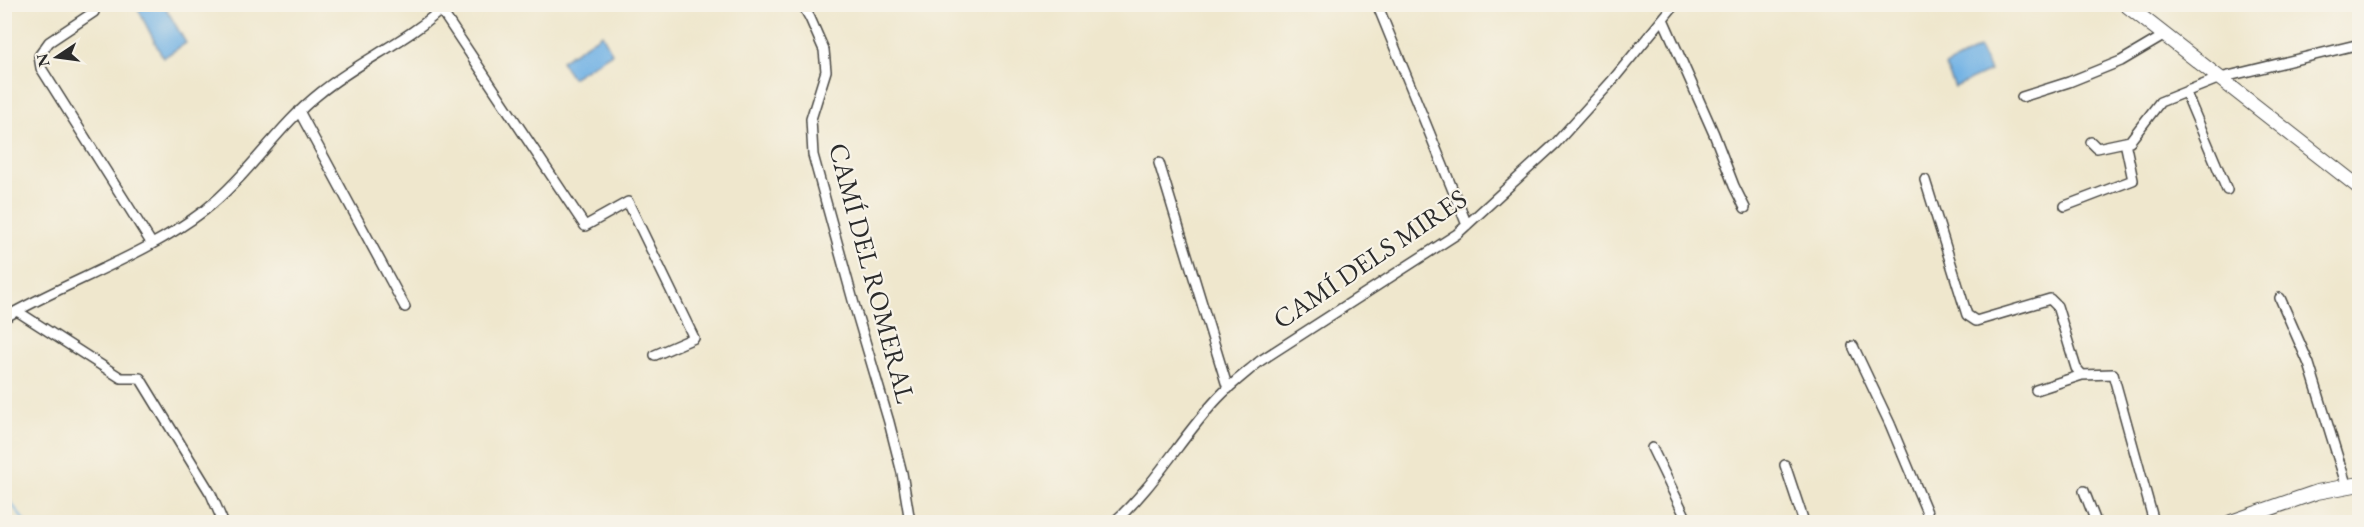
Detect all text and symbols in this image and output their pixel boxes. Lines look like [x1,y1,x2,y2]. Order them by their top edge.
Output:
north arrow [27,27,87,87]
text: N [31,52,55,69]
street label: CAMÍ DEL ROMERAL [821,139,924,407]
street label: CAMÍ DELS MIRES [1266,181,1473,336]

